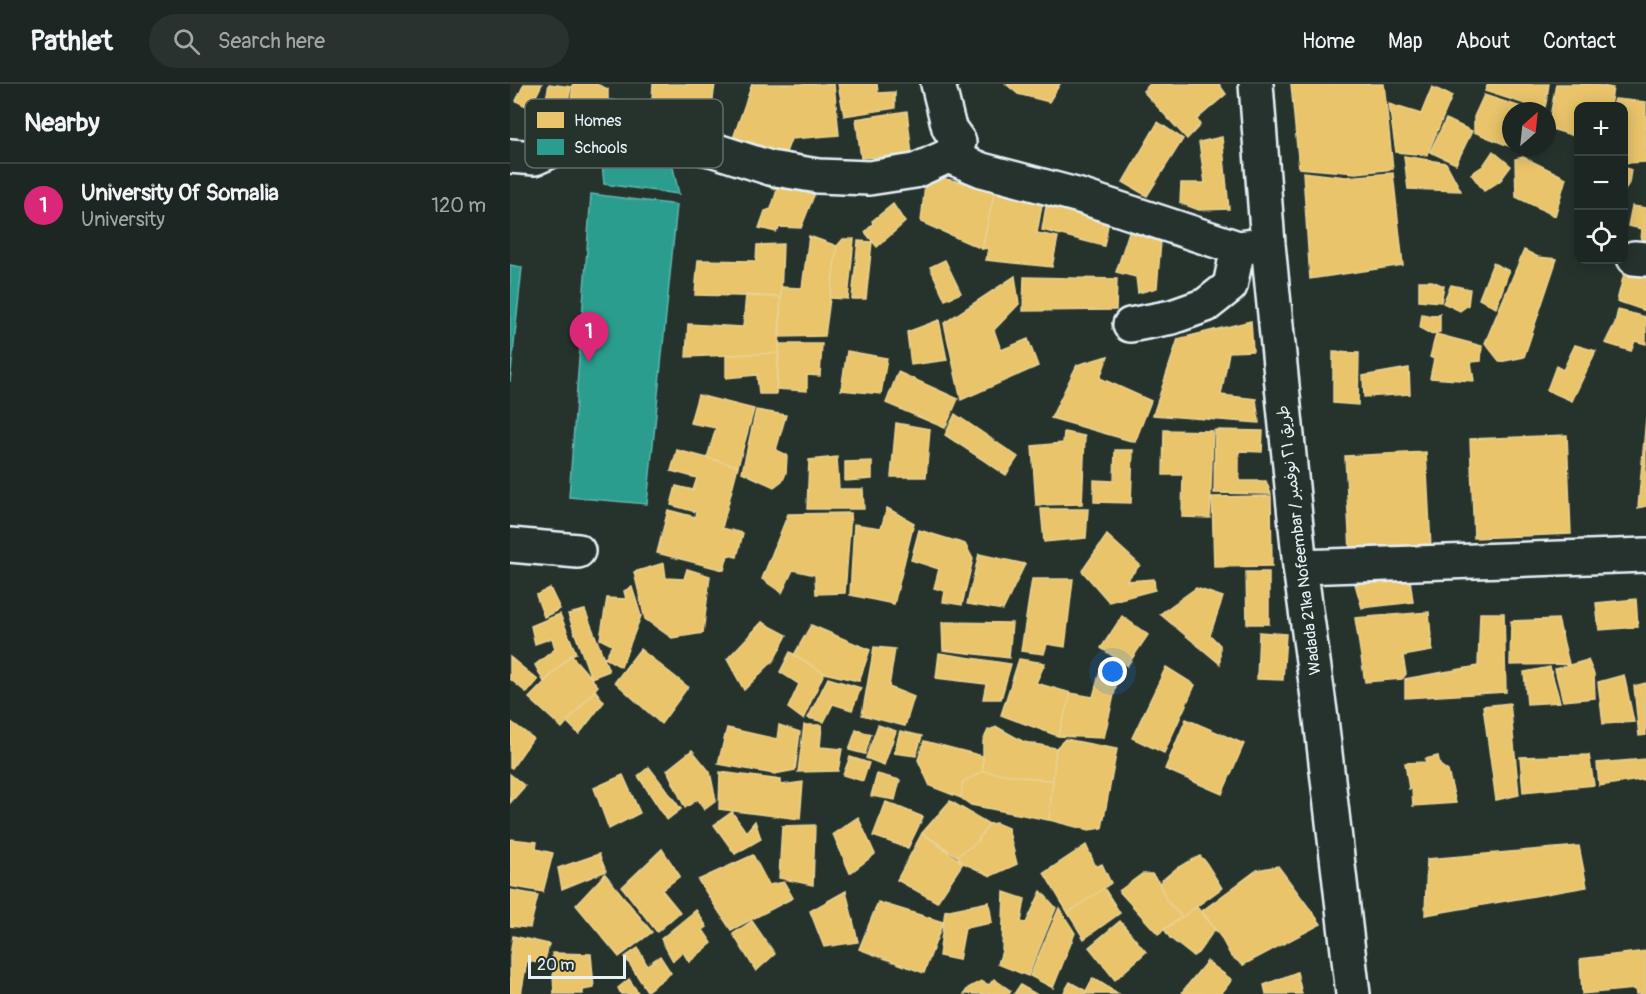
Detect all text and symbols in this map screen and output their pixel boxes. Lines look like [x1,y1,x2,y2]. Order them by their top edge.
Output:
search box [149,14,569,68]
text: Pathlet [30,24,113,59]
icon: search [170,25,203,58]
text: Search here [218,27,325,55]
text: Home [1302,28,1355,55]
text: Map [1388,28,1423,55]
text: About [1456,28,1510,55]
text: Contact [1543,28,1616,55]
legend [525,99,723,168]
north arrow [1502,102,1556,156]
map controls [1574,102,1628,264]
button: + [1574,102,1628,156]
text: Nearby [24,107,100,139]
text: Homes [574,111,622,131]
text: Schools [574,138,627,158]
button: − [1574,156,1628,210]
text: University Of Somalia [81,179,279,207]
text: 1 [40,193,47,218]
text: 120 m [431,193,486,218]
text: University [81,207,165,232]
button: locate [1574,210,1628,264]
pin: 1 [570,312,608,362]
street label: Wadada 21ka Nofeembar / طريق ٢١ نوفمبر [1273,404,1325,676]
your location [1098,657,1127,686]
scale bar [528,952,626,980]
text: 20 m [537,955,575,975]

